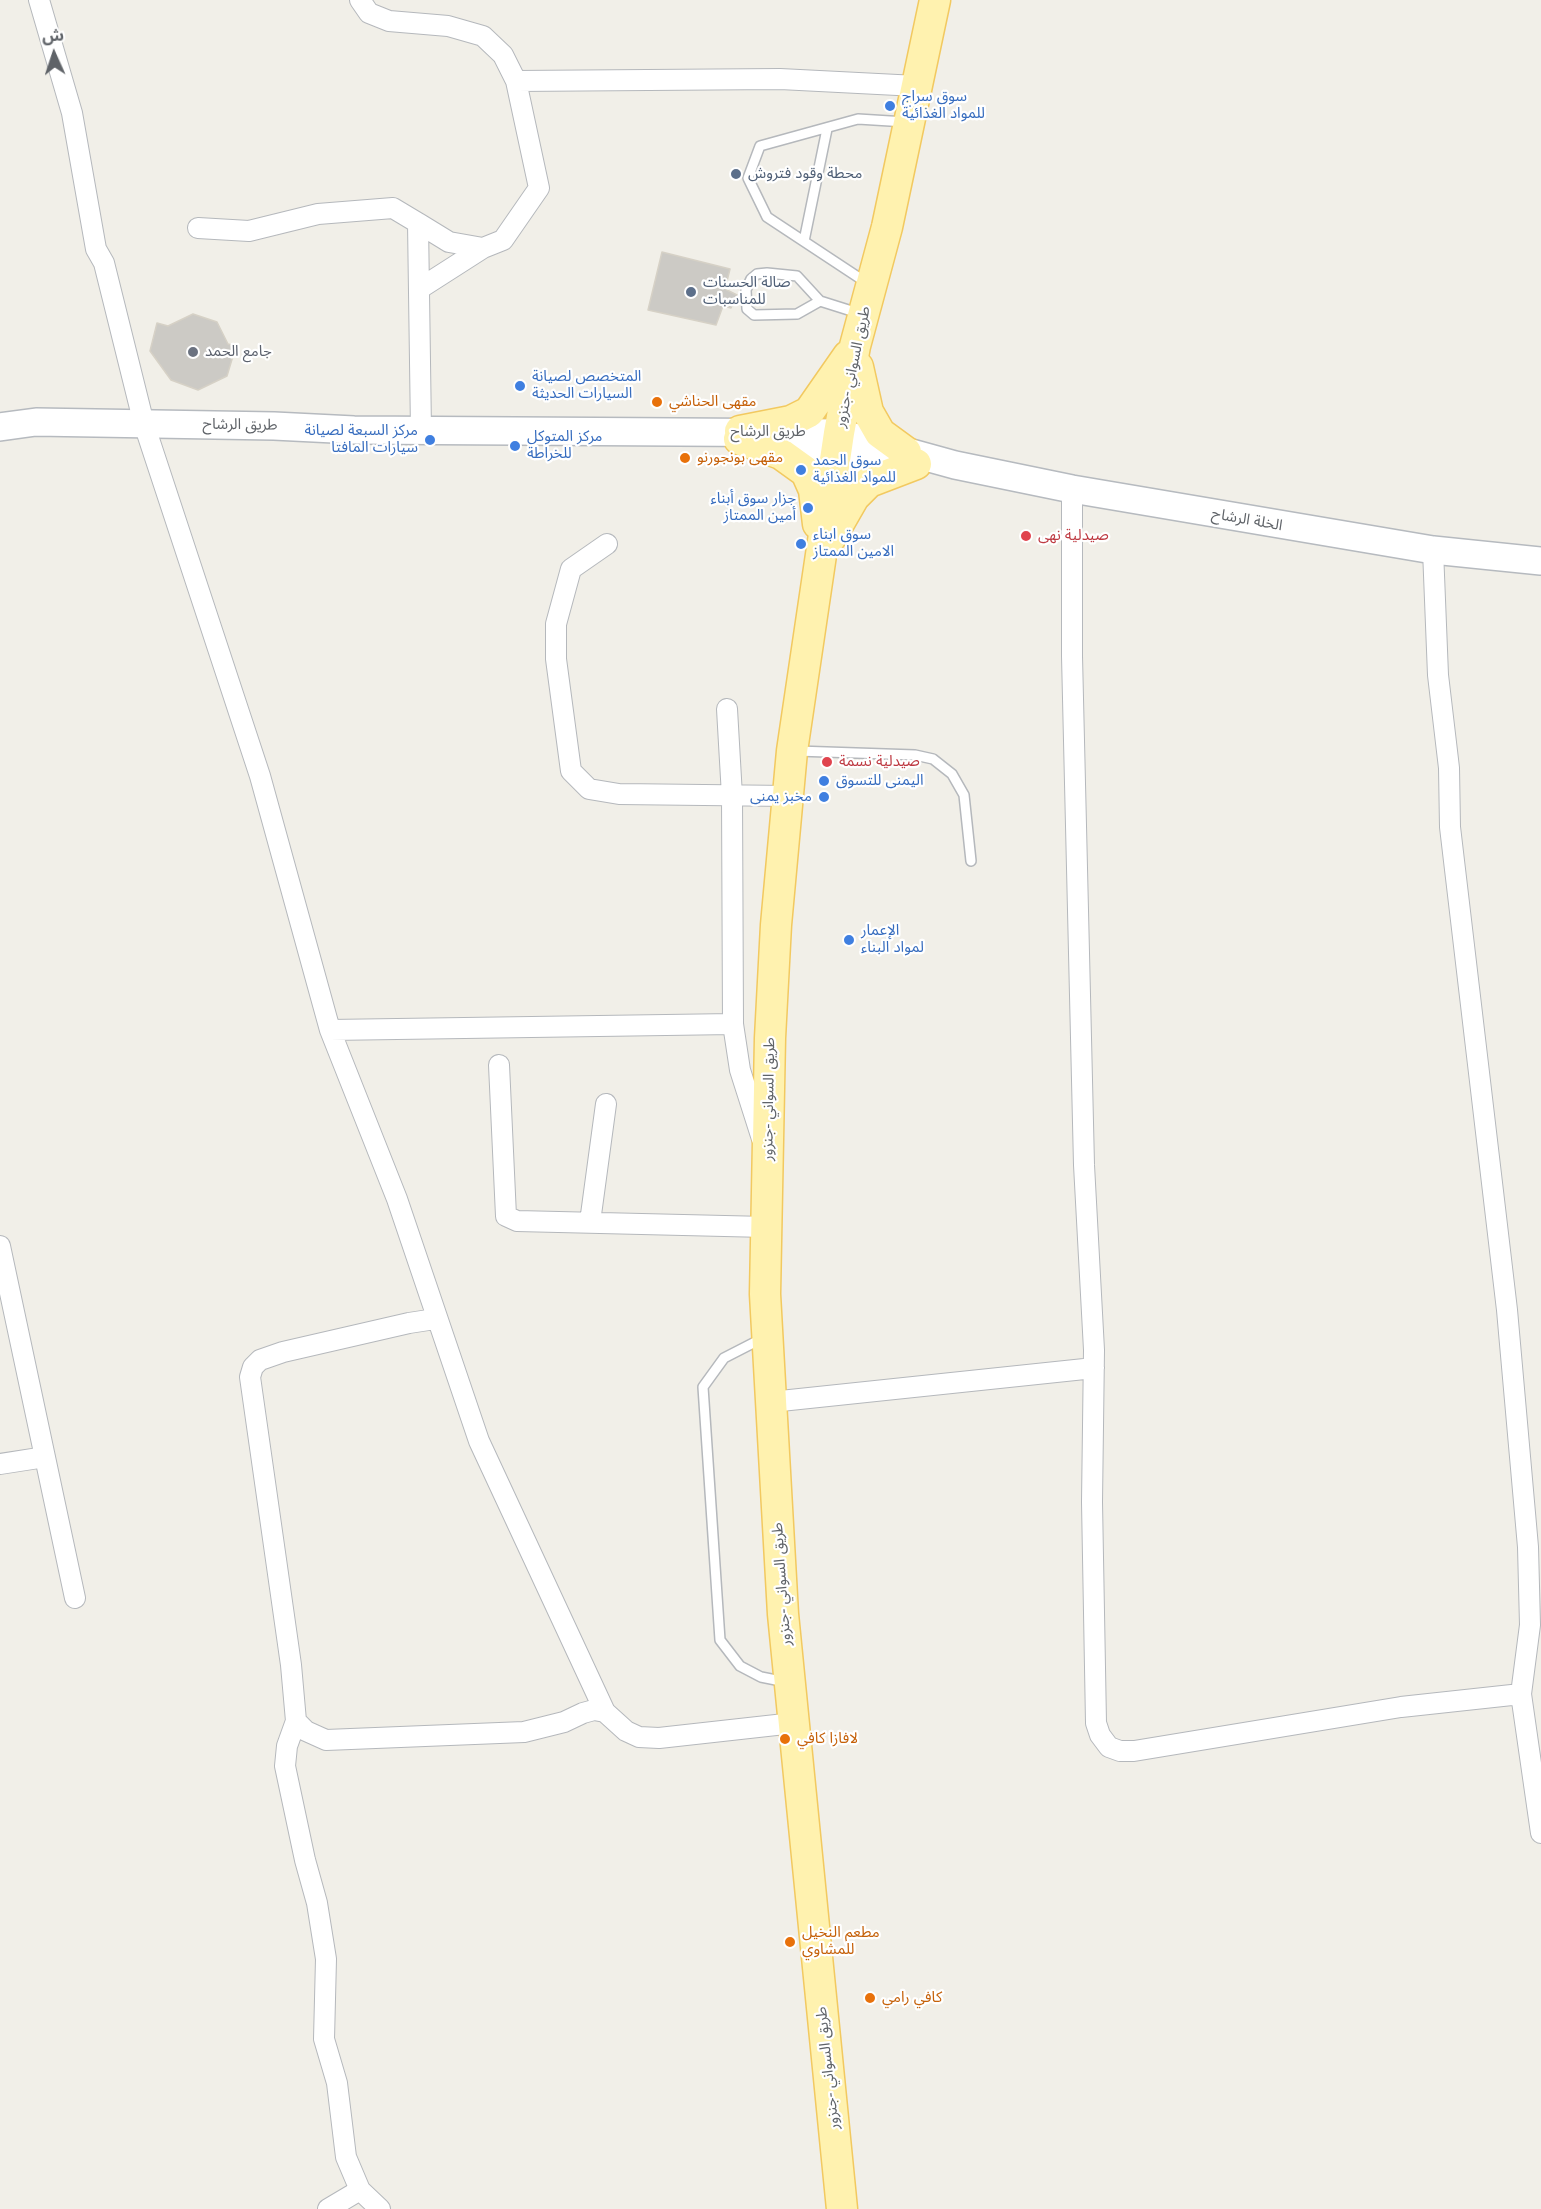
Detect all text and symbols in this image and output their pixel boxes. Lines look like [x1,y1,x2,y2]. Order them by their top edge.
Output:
north arrow [24,24,84,84]
text: ش [42,26,64,45]
place label: سوق سراج للمواد الغذائية [902,88,985,123]
marker: سوق سراج للمواد الغذائية [883,99,897,113]
place label: محطة وقود فتروش [748,165,862,183]
marker: محطة وقود فتروش [729,167,743,181]
place label: صالة الحسنات للمناسبات [703,274,790,309]
marker: صالة الحسنات للمناسبات [684,285,698,299]
street label: طريق السواني -جنزور [831,305,875,429]
place label: جامع الحمد [205,343,272,361]
marker: جامع الحمد [186,345,200,359]
place label: المتخصص لصيانة السيارات الحديثة [532,368,641,403]
marker: المتخصص لصيانة السيارات الحديثة [513,379,527,393]
place label: مقهى الحناشي [669,393,756,411]
marker: مقهى الحناشي [650,395,664,409]
street label: طريق الرشاح [202,415,278,435]
place label: مركز السبعة لصيانة سيارات المافتا [304,422,418,457]
street label: طريق الرشاح [730,423,806,441]
place label: مركز المتوكل للخراطة [527,428,602,463]
marker: مركز السبعة لصيانة سيارات المافتا [423,433,437,447]
marker: مركز المتوكل للخراطة [508,439,522,453]
place label: مقهى بونجورنو [697,449,783,467]
marker: مقهى بونجورنو [678,451,692,465]
place label: سوق الحمد للمواد الغذائية [813,452,896,487]
marker: سوق الحمد للمواد الغذائية [794,463,808,477]
place label: جزار سوق أبناء أمين الممتاز [711,490,796,525]
marker: جزار سوق أبناء أمين الممتاز [801,501,815,515]
street label: الخلة الرشاح [1210,505,1284,535]
place label: سوق ابناء الامين الممتاز [813,526,894,561]
place label: صيدلية نهى [1038,527,1109,545]
marker: صيدلية نهى [1019,529,1033,543]
marker: سوق ابناء الامين الممتاز [794,537,808,551]
place label: صيدلية نسمة [839,753,920,771]
marker: صيدلية نسمة [820,755,834,769]
place label: اليمنى للتسوق [836,772,924,790]
marker: اليمنى للتسوق [817,774,831,788]
place label: مخبز يمنى [750,788,812,806]
marker: مخبز يمنى [817,790,831,804]
place label: الإعمار لمواد البناء [861,922,924,957]
marker: الإعمار لمواد البناء [842,933,856,947]
street label: طريق السواني -جنزور [759,1037,779,1161]
street label: طريق السواني -جنزور [769,1522,795,1646]
place label: لافازا كافي [797,1730,858,1748]
marker: لافازا كافي [778,1732,792,1746]
place label: مطعم النخيل للمشاوي [802,1924,880,1959]
marker: مطعم النخيل للمشاوي [783,1935,797,1949]
place label: كافي رامي [882,1989,942,2007]
marker: كافي رامي [863,1991,877,2005]
street label: طريق السواني -جنزور [813,2006,843,2130]

